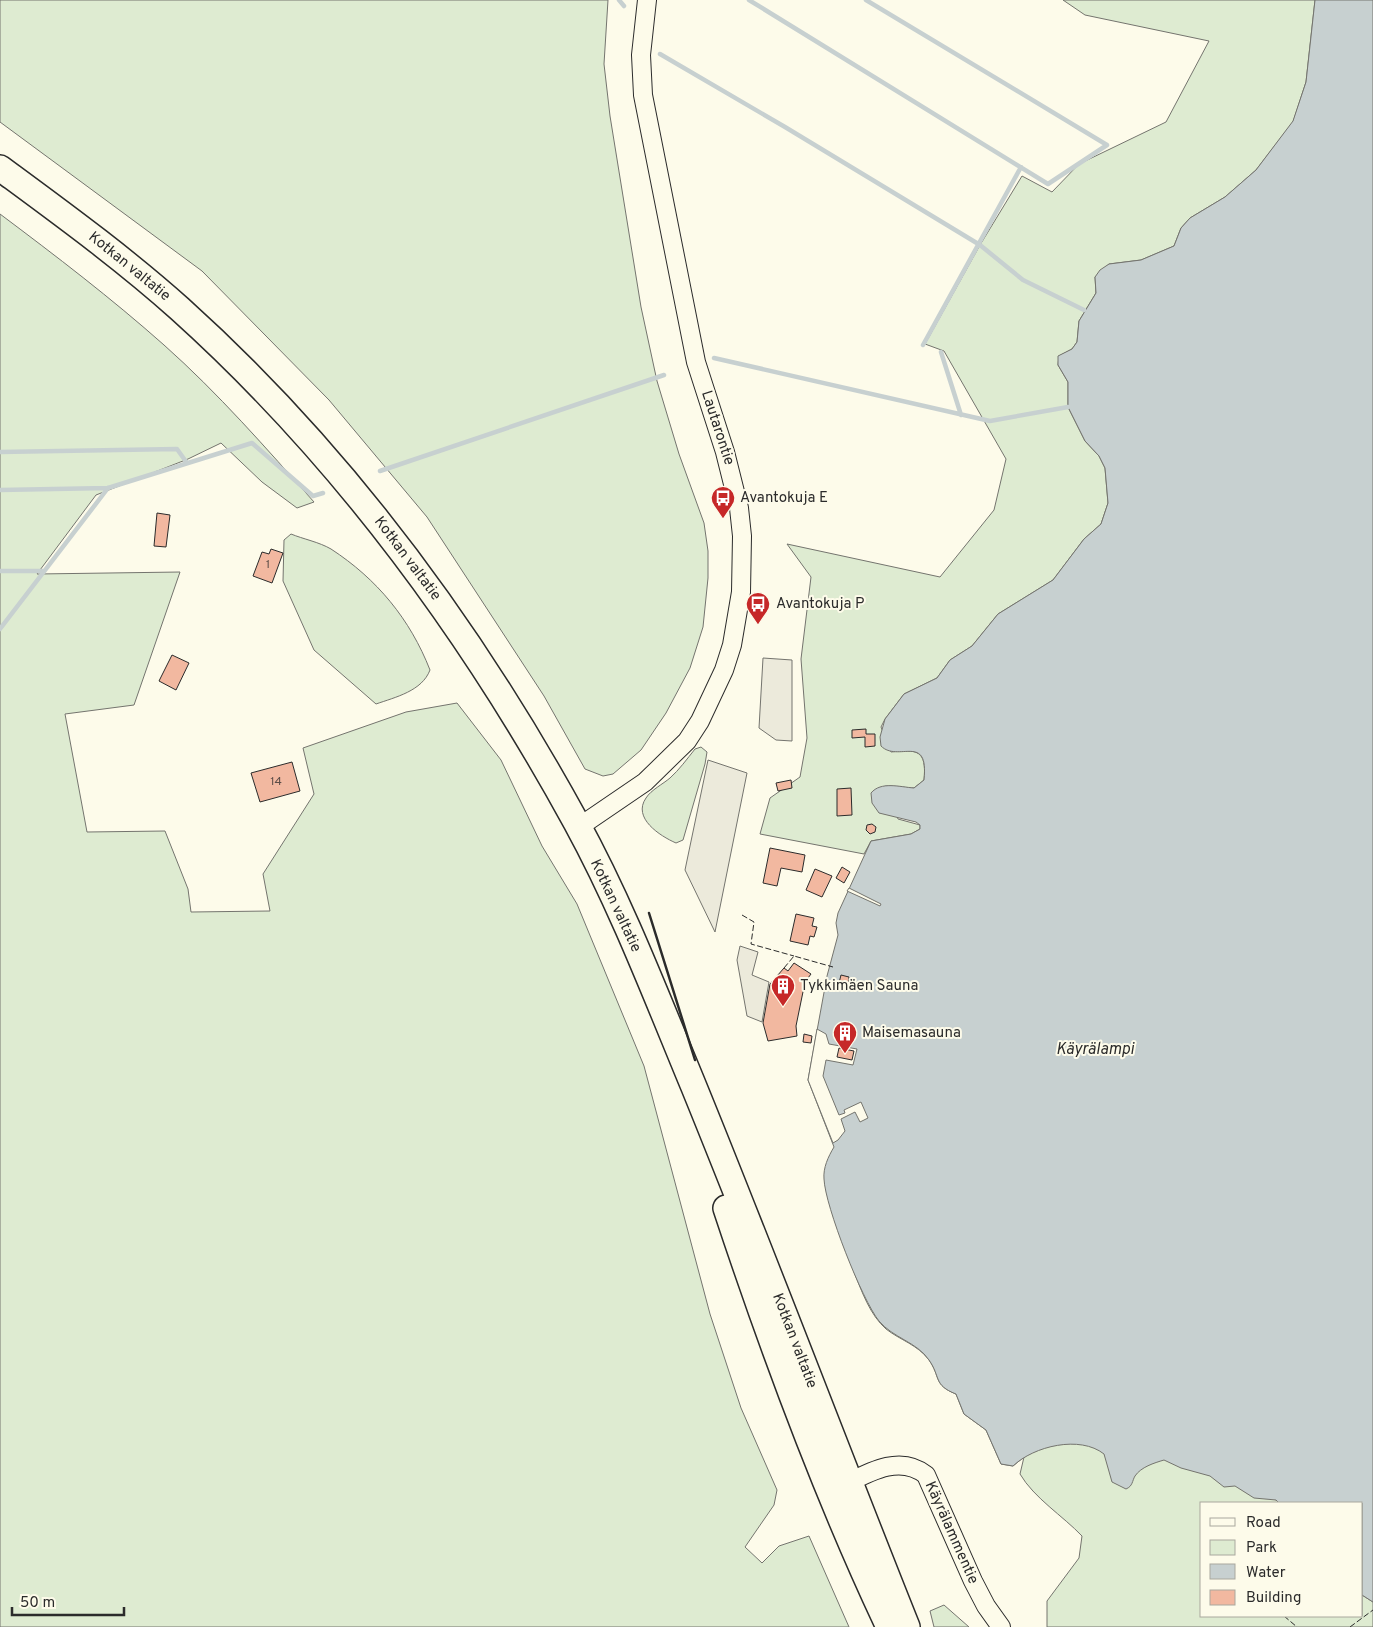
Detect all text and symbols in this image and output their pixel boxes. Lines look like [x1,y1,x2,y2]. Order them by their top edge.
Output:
street label: Kotkan valtatie [84,228,174,306]
street label: Lautarontie [696,388,738,468]
bus stop icon: Avantokuja E [710,485,736,519]
place label: Avantokuja E [740,489,828,508]
street label: Kotkan valtatie [369,513,445,605]
house number: 1 [266,557,270,573]
bus stop icon: Avantokuja P [745,591,771,625]
place label: Avantokuja P [776,595,864,614]
house number: 14 [270,774,282,790]
street label: Kotkan valtatie [585,856,645,956]
building icon: Tykkimäen Sauna [770,973,796,1007]
place label: Tykkimäen Sauna [800,977,918,996]
building icon: Maisemasauna [832,1020,858,1054]
place label: Maisemasauna [862,1024,961,1043]
water label: Käyrälampi [1056,1040,1135,1060]
street label: Kotkan valtatie [767,1291,821,1391]
street label: Käyrälammentie [920,1479,982,1587]
legend [1200,1502,1363,1617]
text: Road [1246,1514,1281,1533]
text: Park [1246,1539,1277,1558]
text: Water [1246,1564,1286,1583]
scale bar [12,1584,125,1616]
text: Building [1246,1589,1301,1608]
text: 50 m [20,1594,55,1613]

